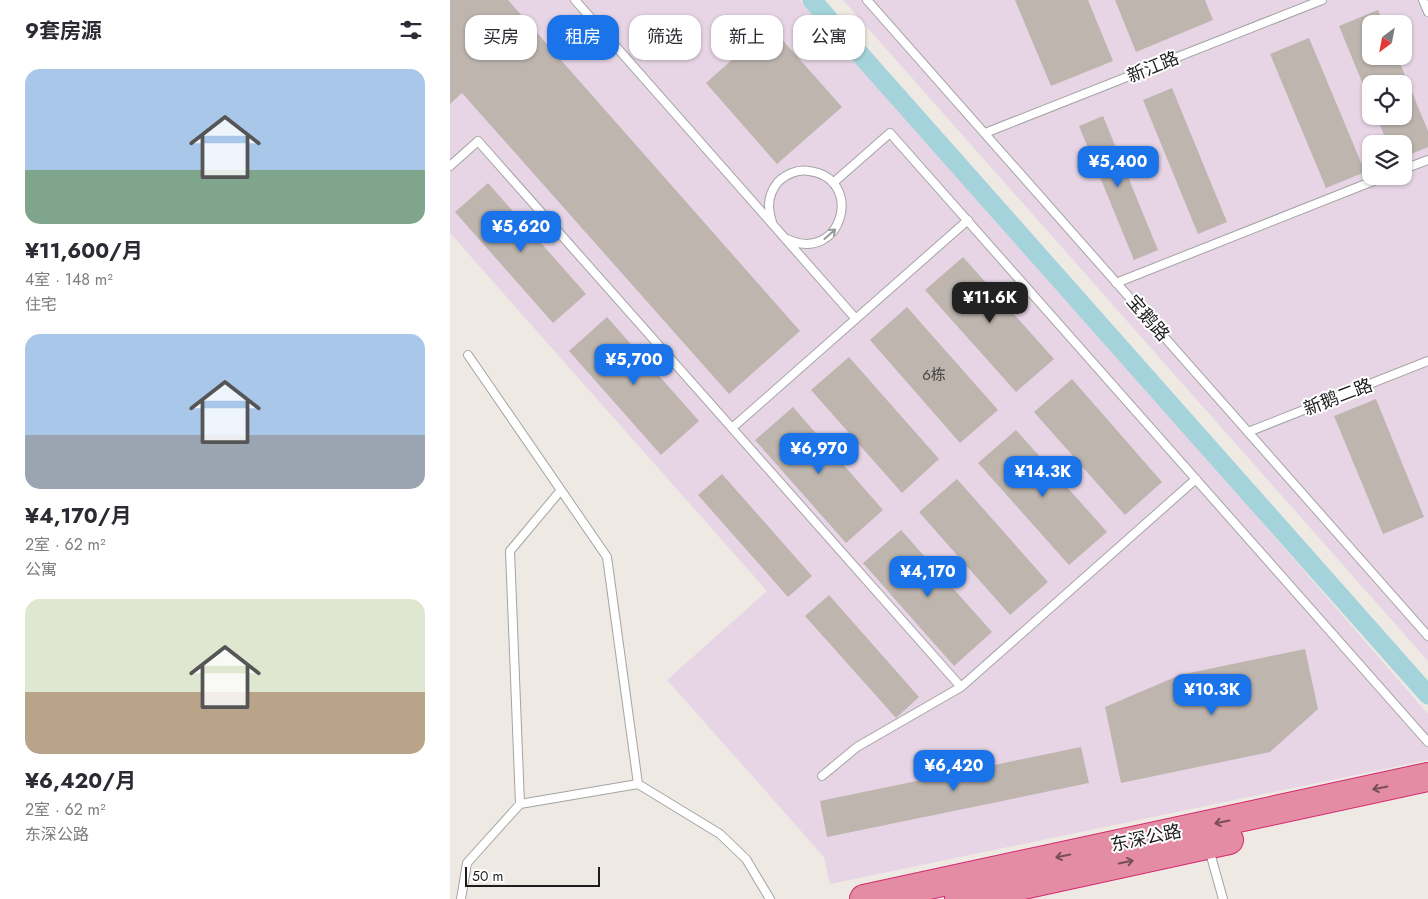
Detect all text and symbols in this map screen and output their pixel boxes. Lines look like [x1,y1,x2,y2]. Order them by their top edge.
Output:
chip: 买房 [465,15,537,60]
chip: 租房 [547,15,619,60]
chip: 筛选 [629,15,701,60]
chip: 新上 [711,15,783,60]
chip: 公寓 [793,15,865,60]
north arrow [1362,15,1412,65]
map controls [1362,15,1412,185]
text: 9套房源 [25,16,102,46]
icon: filters [397,16,425,44]
street label: 新江路 [1123,45,1183,89]
button: locate [1362,75,1412,125]
icon: home [180,102,270,192]
button: layers [1362,135,1412,185]
pin: ¥5,400 [1077,146,1159,188]
text: ¥5,400 [1089,150,1147,173]
pin: ¥5,620 [480,210,562,253]
text: ¥5,620 [492,215,550,238]
one-way arrow [823,228,836,240]
text: ¥11,600/月 [25,236,143,266]
text: 4室 · 148 m² [25,268,113,291]
pin: ¥11.6K [949,282,1031,324]
text: ¥11.6K [963,286,1017,309]
street label: 宝鹅路 [1120,289,1176,347]
text: 住宅 [25,293,57,316]
pin: ¥5,700 [593,344,675,386]
text: ¥5,700 [605,348,663,371]
house number: 6栋 [922,364,946,386]
icon: home [180,367,270,457]
street label: 新鹅二路 [1300,372,1376,422]
pin: ¥6,970 [778,432,860,475]
text: ¥6,970 [790,437,848,460]
pin: ¥14.3K [1002,456,1084,498]
text: ¥14.3K [1015,460,1071,483]
text: ¥4,170/月 [25,501,132,531]
text: 2室 · 62 m² [25,533,106,556]
pin: ¥4,170 [887,556,969,598]
text: 公寓 [25,558,57,581]
text: ¥4,170 [900,560,956,583]
icon: home [180,632,270,722]
pin: ¥10.3K [1171,674,1253,716]
text: ¥10.3K [1184,678,1240,701]
pin: ¥6,420 [913,750,995,792]
text: ¥6,420 [925,754,983,777]
text: ¥6,420/月 [25,766,136,796]
one-way arrow [1373,783,1389,793]
text: 2室 · 62 m² [25,798,106,821]
street label: 东深公路 [1108,818,1184,858]
one-way arrow [1214,818,1230,827]
text: 东深公路 [25,823,89,846]
one-way arrow [1055,852,1071,861]
one-way arrow [1118,857,1134,867]
scale bar [465,864,600,887]
text: 50 m [472,866,503,886]

